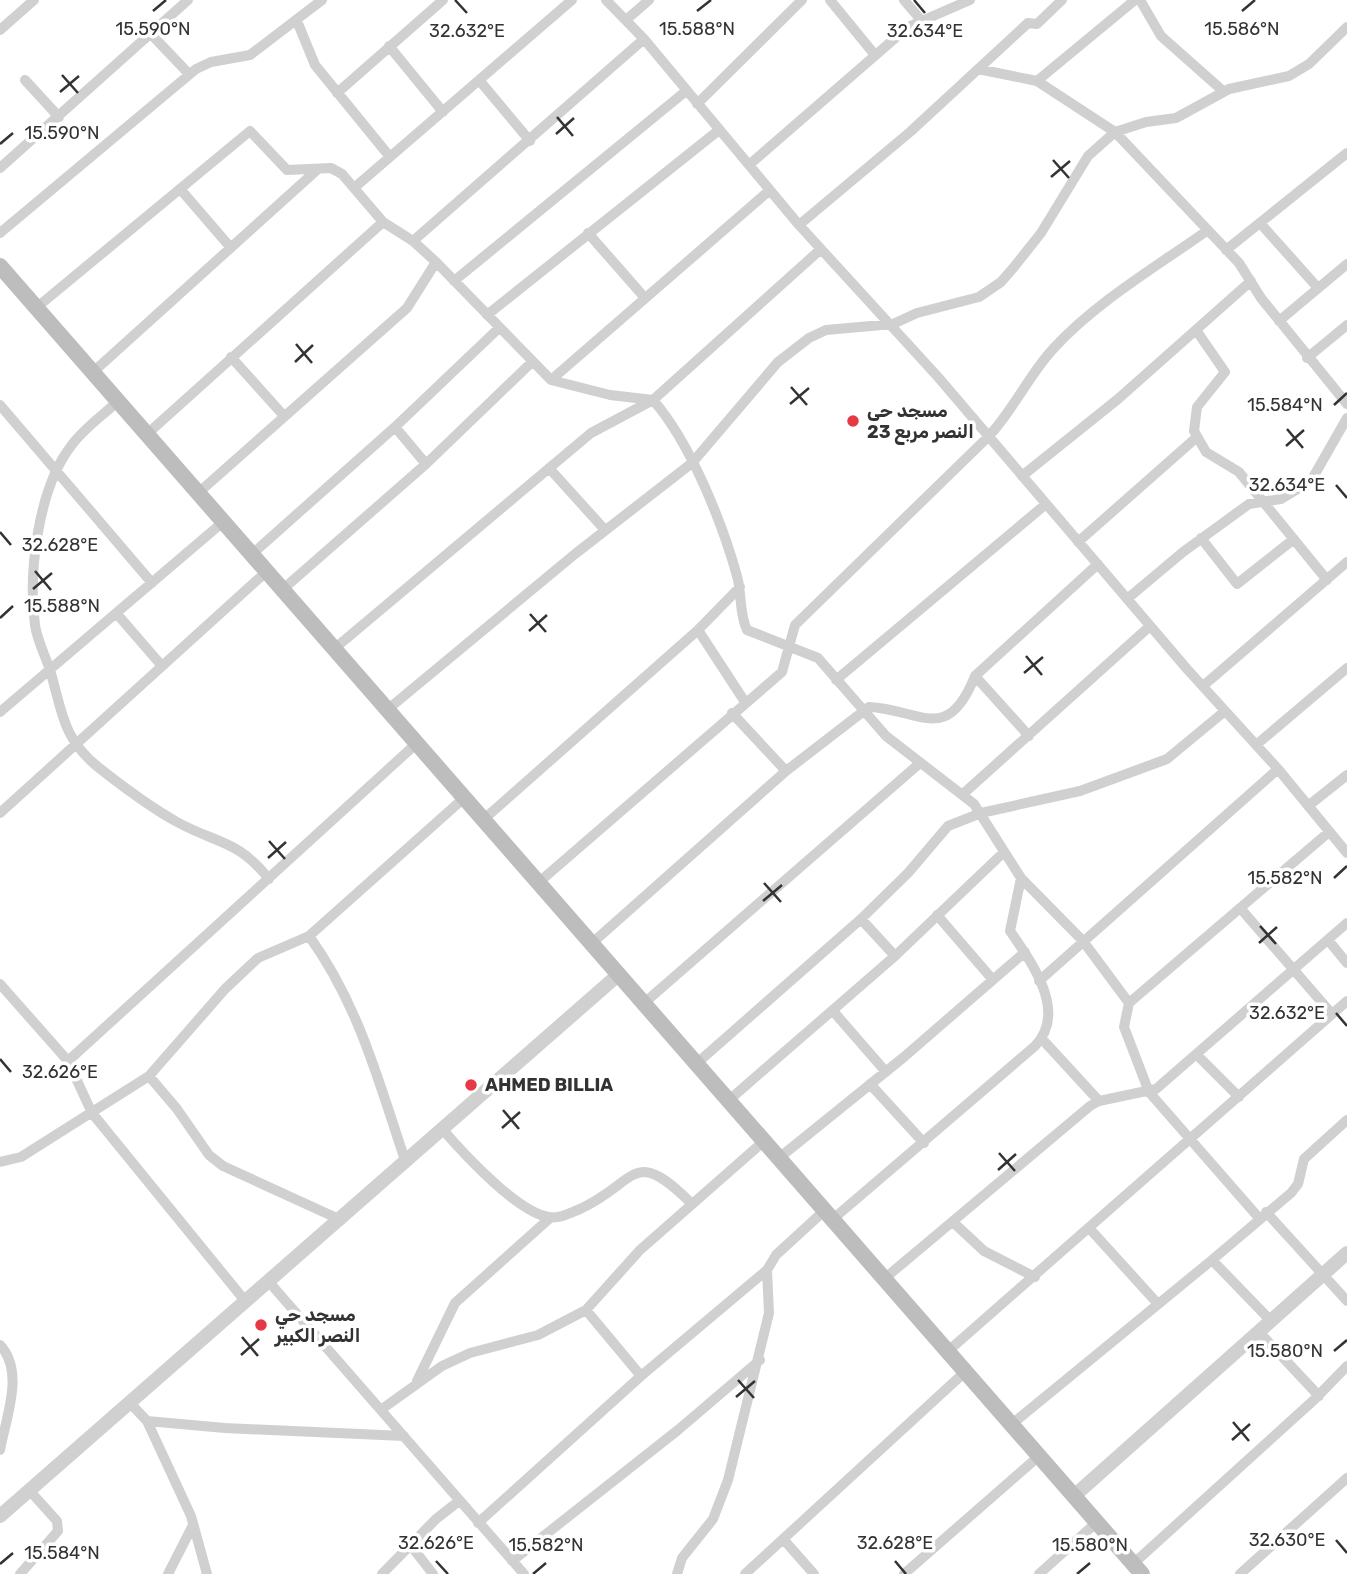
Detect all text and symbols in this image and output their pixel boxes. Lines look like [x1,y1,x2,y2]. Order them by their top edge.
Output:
text: 15.590°N [115,18,191,40]
text: 15.588°N [659,18,735,40]
text: 15.586°N [1204,18,1280,40]
text: 32.632°E [429,20,505,42]
text: 32.634°E [887,20,963,42]
text: 15.590°N [24,122,100,144]
text: 15.584°N [1247,394,1323,416]
place label: مسجد حي النصر مربع 23 [867,400,974,445]
marker: مسجد حي النصر مربع 23 [845,413,861,429]
text: 32.634°E [1249,474,1325,496]
text: 32.628°E [22,534,98,556]
text: 15.588°N [24,595,100,617]
text: 15.582°N [1248,867,1322,889]
text: 32.632°E [1249,1002,1325,1024]
text: 32.626°E [22,1061,98,1083]
place label: AHMED BILLIA [485,1074,613,1096]
marker: AHMED BILLIA [463,1077,479,1093]
place label: مسجد حي النصر الكبير [274,1304,360,1347]
marker: مسجد حي النصر الكبير [253,1317,269,1333]
text: 15.580°N [1247,1340,1323,1362]
text: 32.630°E [1249,1529,1325,1551]
text: 32.626°E [398,1532,474,1554]
text: 32.628°E [857,1532,933,1554]
text: 15.582°N [509,1534,583,1556]
text: 15.580°N [1052,1534,1128,1556]
text: 15.584°N [24,1542,100,1564]

